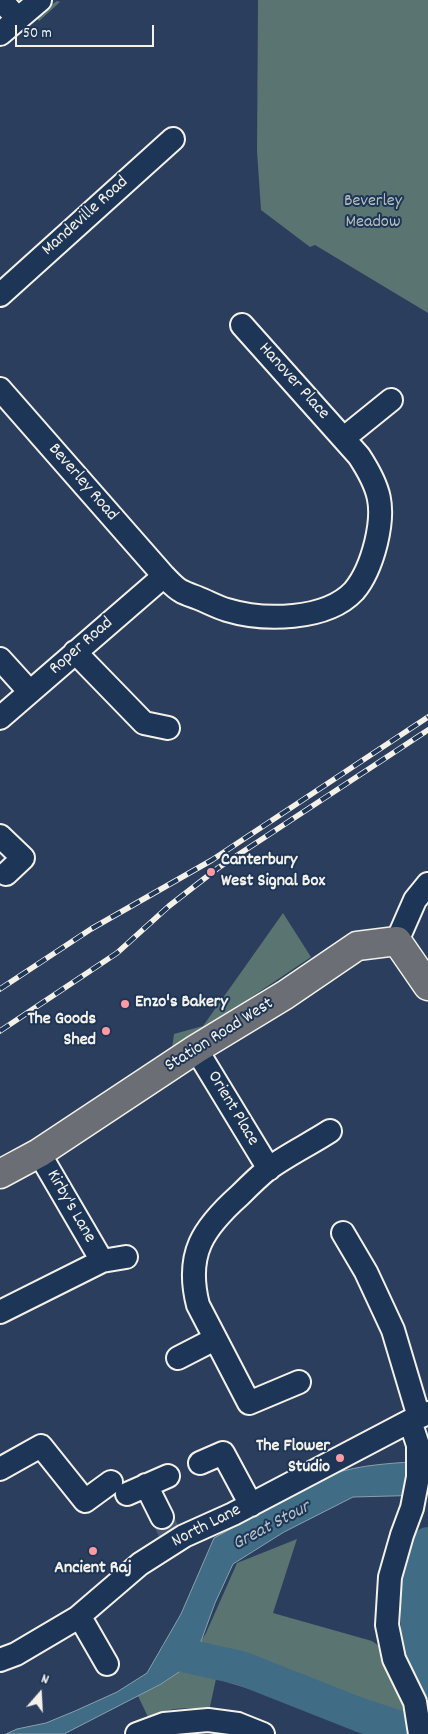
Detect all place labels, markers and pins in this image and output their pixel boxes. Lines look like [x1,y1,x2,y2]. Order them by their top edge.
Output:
place label: Canterbury West Signal Box [221,851,325,894]
marker: Canterbury West Signal Box [205,866,217,878]
place label: Enzo's Bakery [135,993,228,1015]
marker: Enzo's Bakery [119,998,131,1010]
place label: The Goods Shed [27,1010,96,1052]
marker: The Goods Shed [100,1025,112,1037]
place label: The Flower Studio [256,1437,330,1480]
marker: The Flower Studio [334,1452,346,1464]
marker: Ancient Raj [87,1545,99,1557]
place label: Ancient Raj [54,1559,132,1581]

